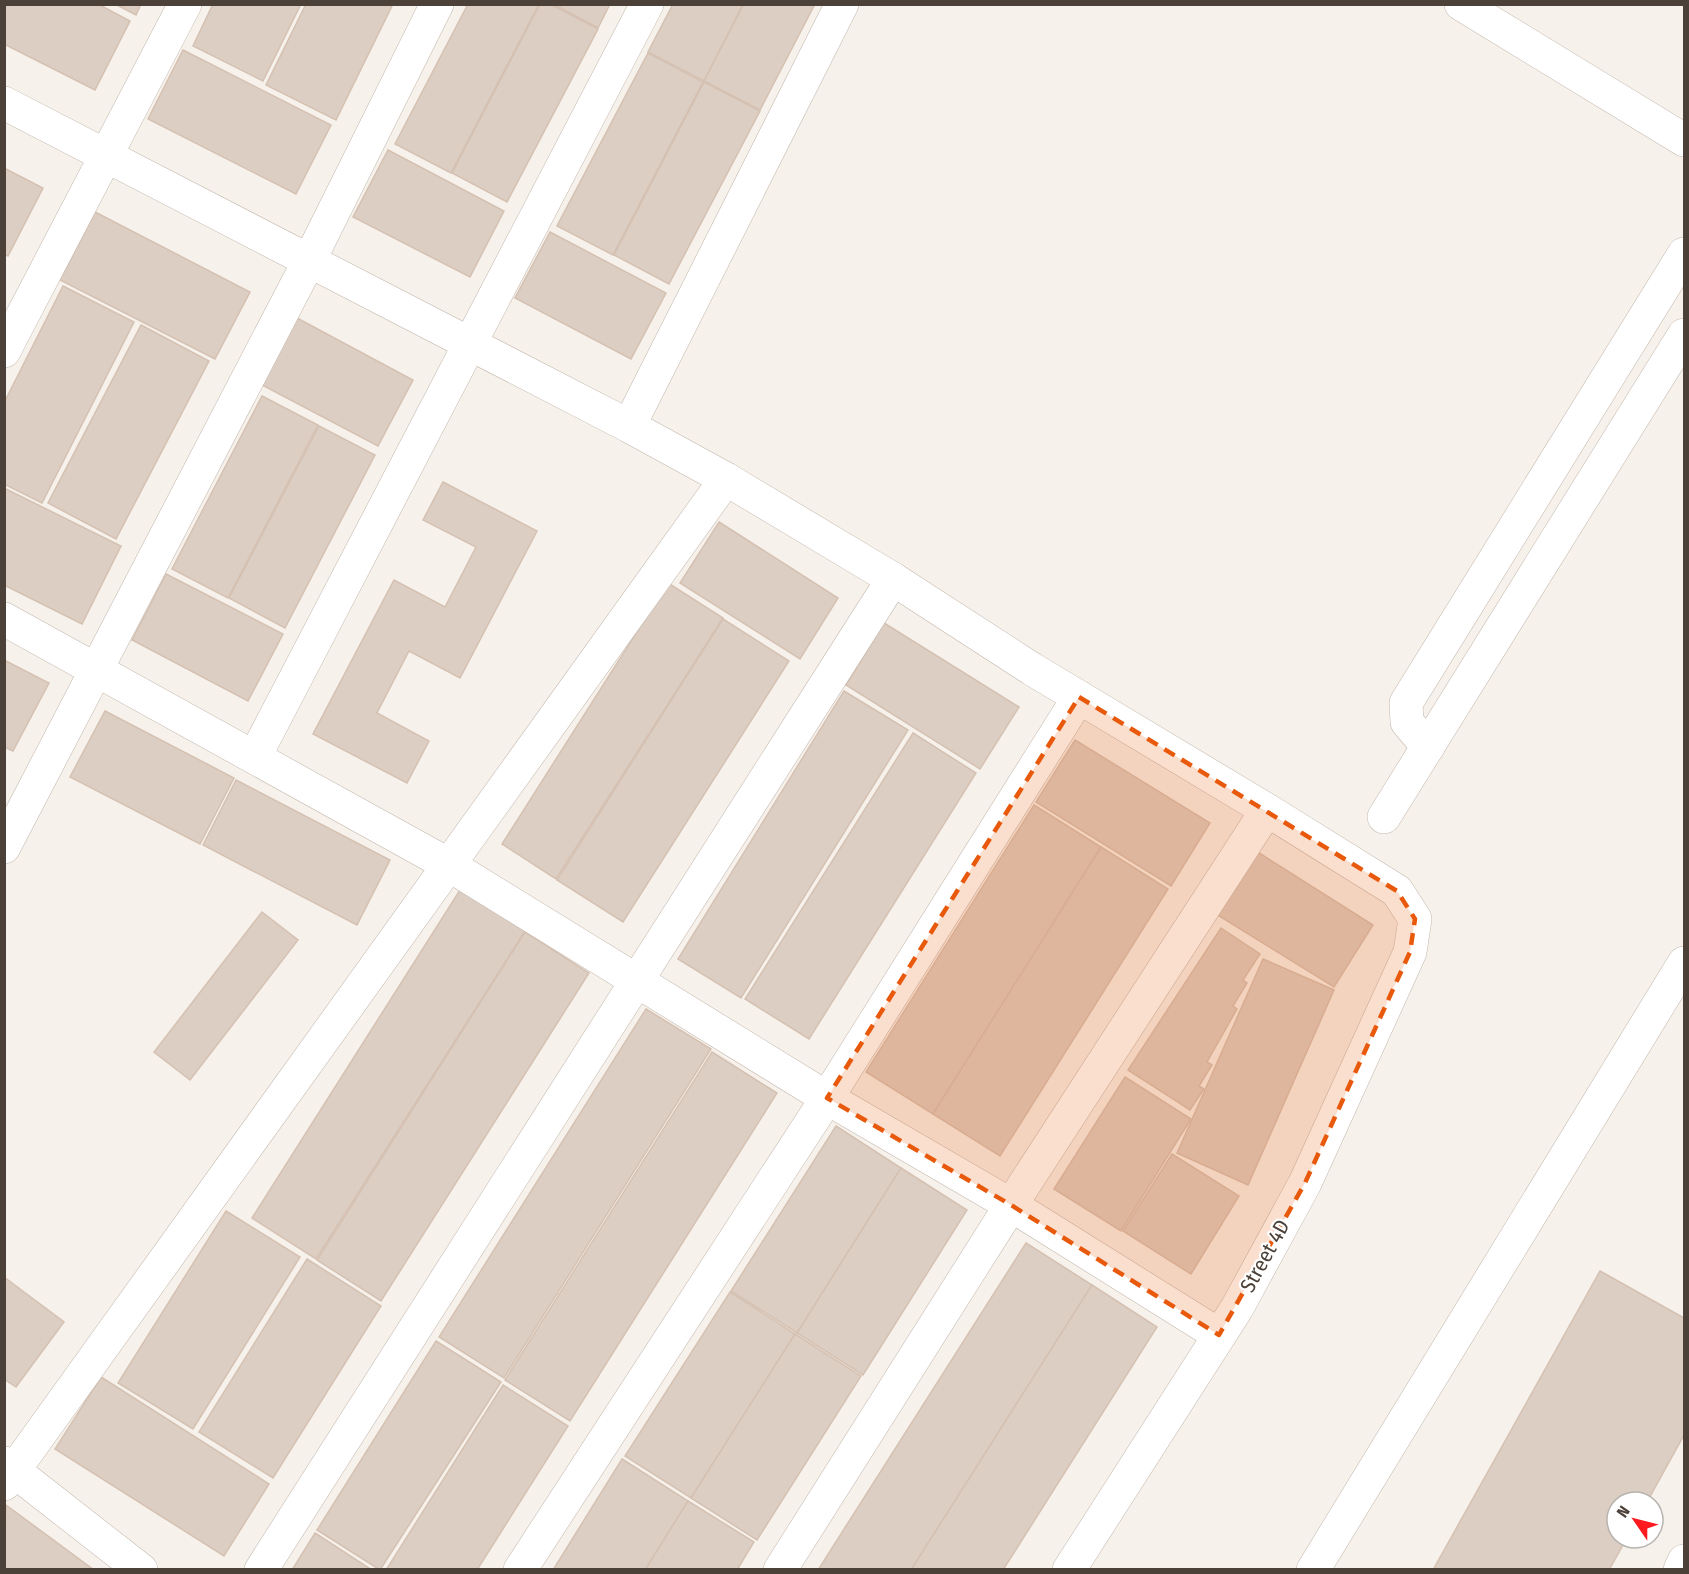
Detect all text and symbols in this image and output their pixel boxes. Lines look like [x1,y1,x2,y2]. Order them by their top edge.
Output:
street label: Street 4D [1234,1215,1296,1297]
north arrow [1605,1490,1665,1550]
text: N [1613,1502,1634,1521]

